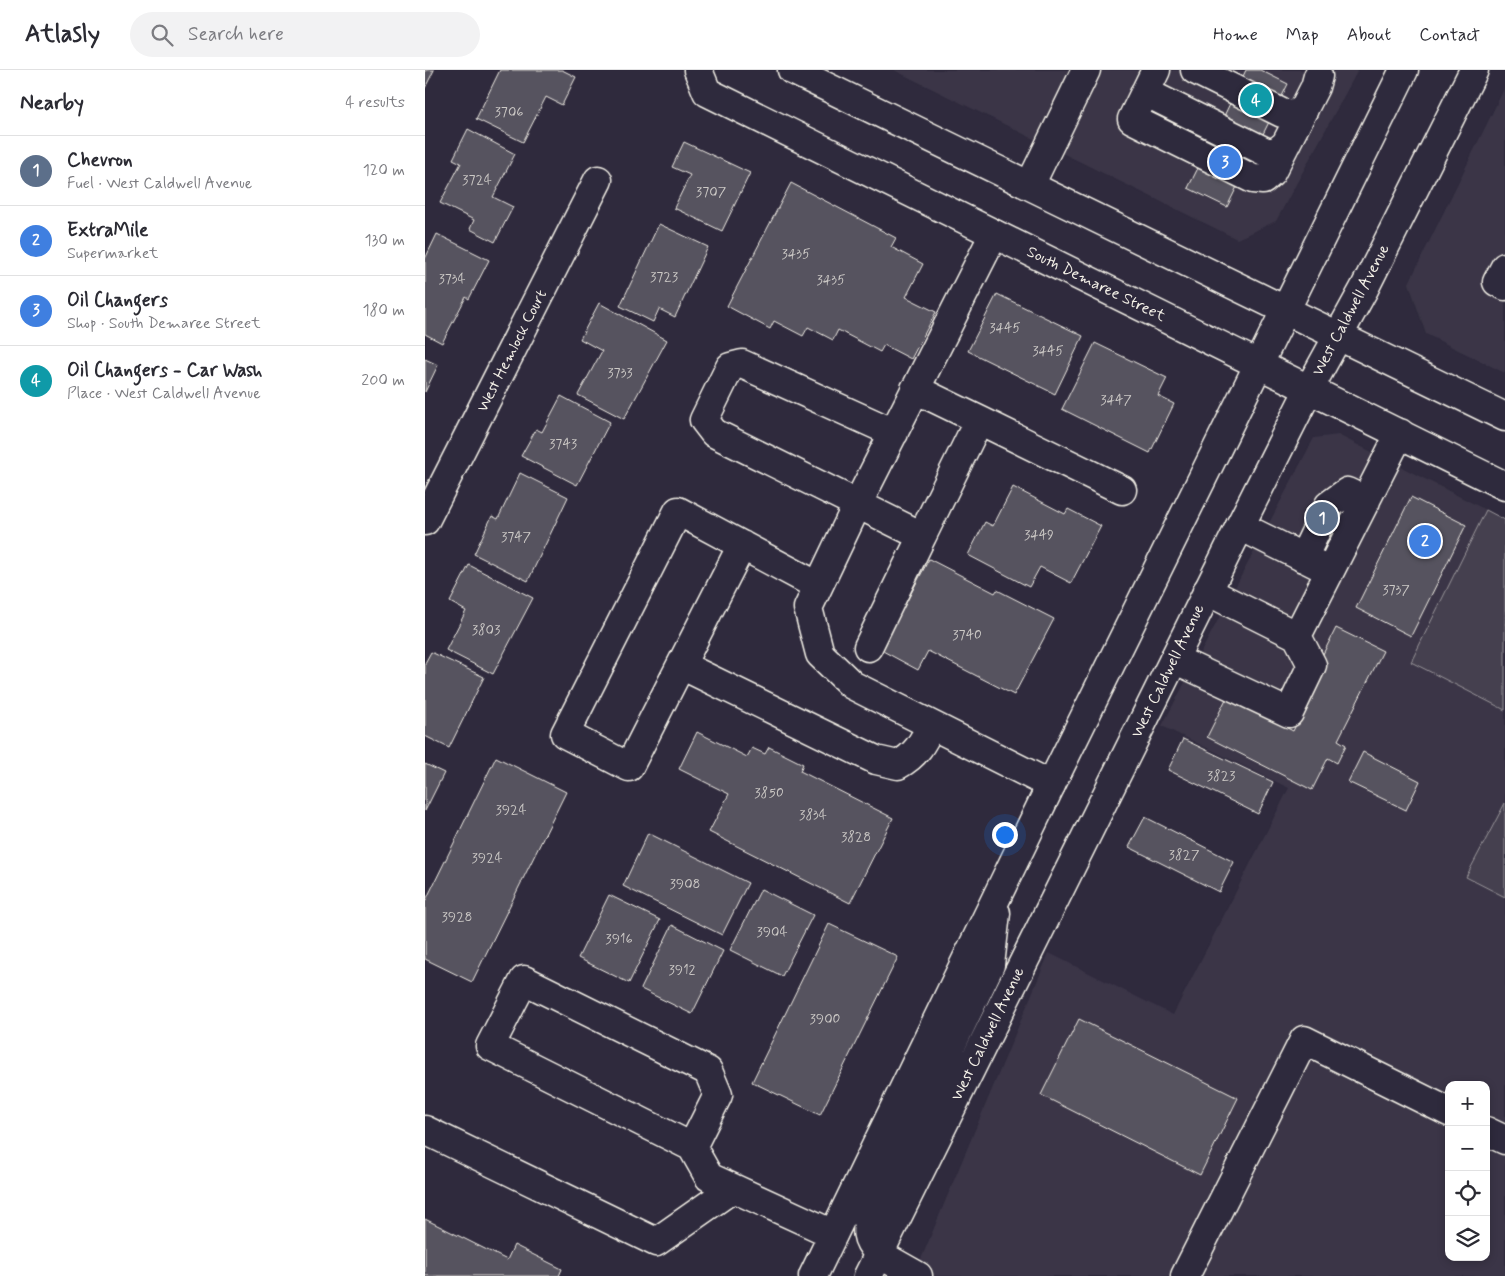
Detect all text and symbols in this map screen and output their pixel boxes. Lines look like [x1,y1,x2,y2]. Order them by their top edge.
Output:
search box [130,12,480,57]
text: Atlasly [25,19,100,50]
icon: search [148,21,176,49]
text: Search here [188,22,284,47]
text: Home [1213,23,1258,47]
text: Map [1286,23,1319,47]
text: About [1347,23,1391,47]
text: Contact [1419,23,1480,47]
pin: 4 [1240,81,1272,119]
text: Nearby [20,89,84,117]
text: 4 results [345,92,405,113]
house number: 3706 [495,103,523,121]
pin: 3 [1209,143,1241,181]
text: Chevron [67,148,132,173]
text: 1 [32,160,40,181]
text: 120 m [363,160,405,181]
house number: 3724 [462,171,492,189]
text: Fuel · West Caldwell Avenue [67,173,252,194]
house number: 3707 [696,183,727,201]
text: ExtraMile [67,218,148,243]
text: 2 [32,230,40,251]
text: 130 m [364,230,405,251]
street label: West Caldwell Avenue [1307,240,1395,379]
street label: South Demaree Street [1023,241,1169,327]
text: Supermarket [67,243,158,264]
house number: 3435 [782,245,810,263]
house number: 3723 [650,268,678,286]
house number: 3734 [438,270,466,288]
house number: 3435 [817,271,845,289]
street label: West Hemlock Court [472,286,552,416]
text: Oil Changers [67,288,168,313]
text: 3 [32,300,40,321]
text: 180 m [362,300,405,321]
text: Shop · South Demaree Street [67,313,261,334]
house number: 3445 [989,319,1021,337]
house number: 3445 [1032,342,1064,360]
text: Oil Changers - Car Wash [67,358,262,383]
house number: 3733 [607,364,633,382]
text: 4 [31,370,41,391]
text: 200 m [361,370,405,391]
text: Place · West Caldwell Avenue [67,383,261,404]
house number: 3447 [1100,391,1132,409]
house number: 3743 [549,435,577,453]
pin: 1 [1306,499,1338,537]
pin: 2 [1409,522,1441,560]
house number: 3449 [1024,526,1054,544]
house number: 3747 [501,528,532,546]
house number: 3737 [1382,581,1410,599]
street label: West Caldwell Avenue [1127,600,1210,741]
house number: 3803 [472,621,500,639]
house number: 3740 [952,626,982,644]
house number: 3823 [1207,767,1235,785]
house number: 3850 [754,784,784,802]
house number: 3924 [495,801,527,819]
house number: 3834 [799,806,827,824]
your location [992,822,1018,848]
house number: 3828 [841,828,871,846]
house number: 3827 [1169,846,1200,864]
house number: 3924 [471,849,503,867]
house number: 3908 [670,875,700,893]
house number: 3928 [442,908,472,926]
house number: 3904 [756,923,788,941]
house number: 3916 [605,930,633,948]
house number: 3912 [669,961,696,979]
street label: West Caldwell Avenue [947,963,1030,1104]
house number: 3900 [810,1010,841,1028]
map controls [1445,1081,1490,1261]
button: + [1445,1081,1490,1126]
button: − [1445,1126,1490,1171]
button: locate [1445,1171,1490,1216]
button: layers [1445,1216,1490,1261]

